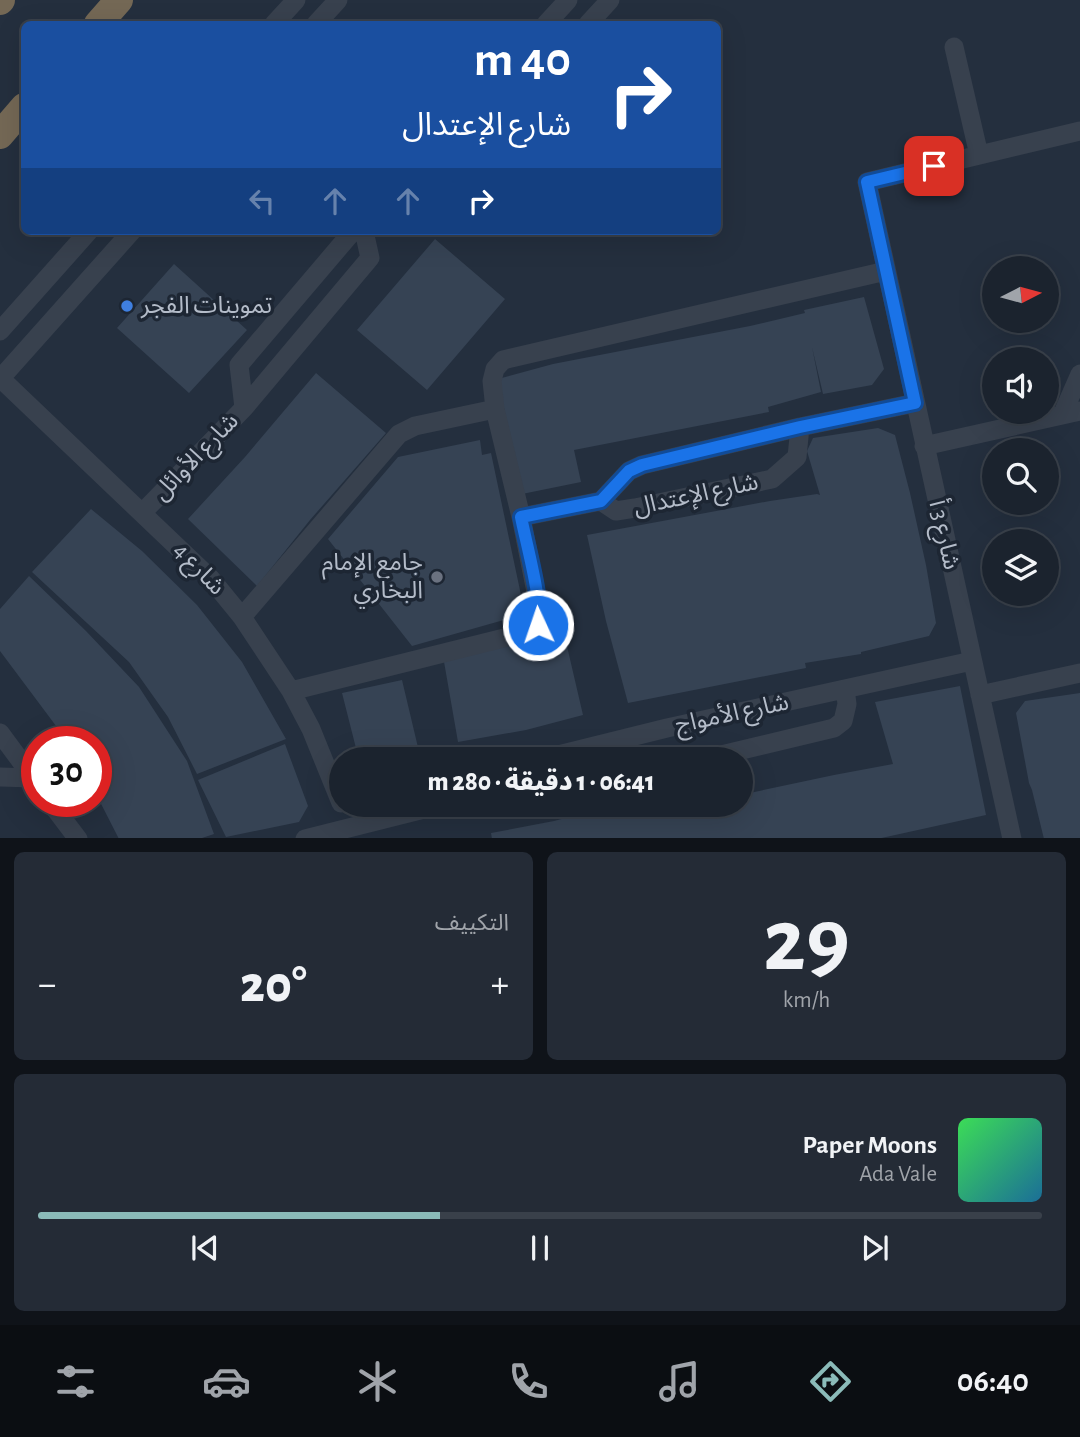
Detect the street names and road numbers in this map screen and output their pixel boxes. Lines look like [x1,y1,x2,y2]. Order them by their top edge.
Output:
street label: شارع الأوائل [147,407,246,508]
street label: شارع الإعتدال [632,470,761,524]
street label: شارع 3 أ [920,497,968,573]
street label: شارع 4 [166,538,229,603]
street label: شارع الأمواج [672,688,792,742]

